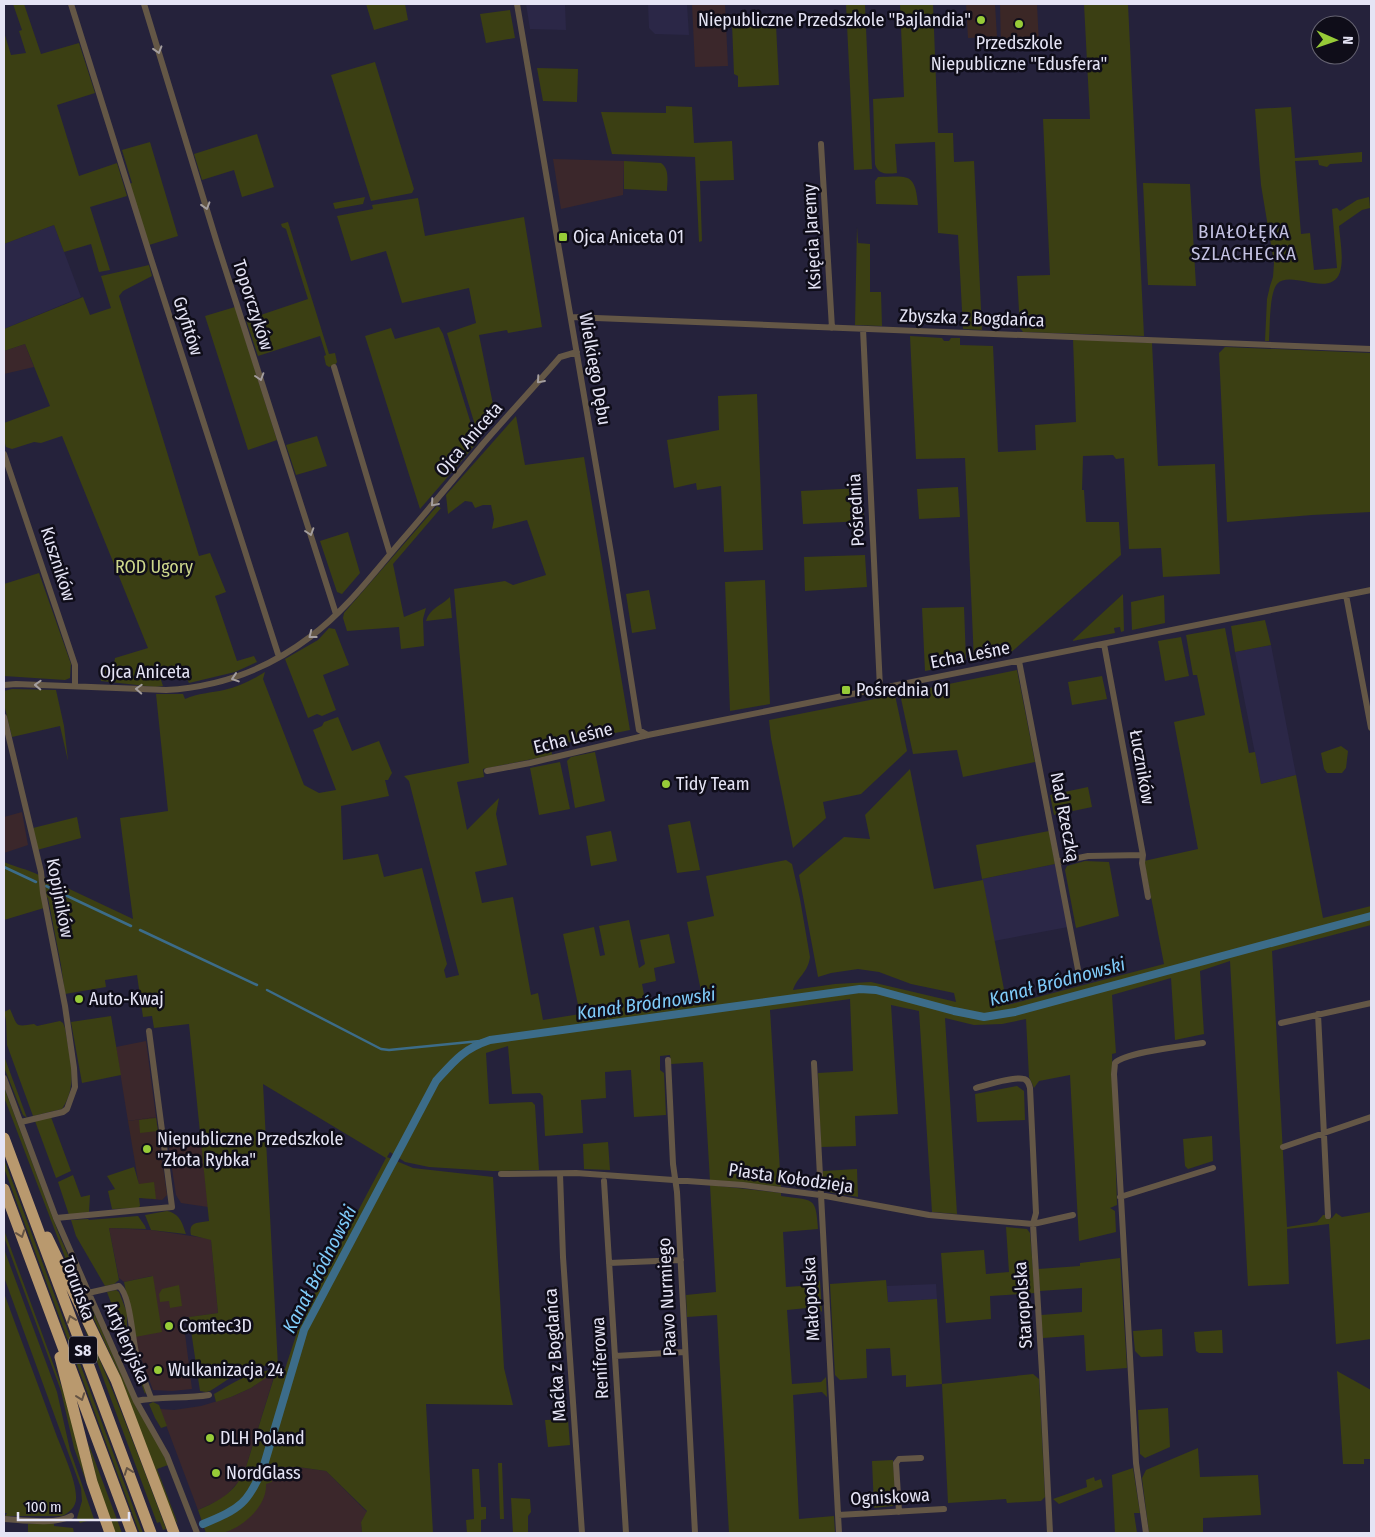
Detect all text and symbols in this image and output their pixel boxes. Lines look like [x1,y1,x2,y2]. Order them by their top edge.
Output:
place label: Niepubliczne Przedszkole "Bajlandia" [698,9,971,31]
marker: Niepubliczne Przedszkole "Bajlandia" [975,14,987,26]
north arrow [1310,15,1360,65]
marker: Przedszkole Niepubliczne "Edusfera" [1013,18,1025,30]
place label: Przedszkole Niepubliczne "Edusfera" [931,32,1107,75]
text: N [1339,36,1356,45]
one-way arrow [153,46,163,54]
street label: Księcia Jaremy [798,183,826,291]
one-way arrow [200,201,210,209]
district label: BIAŁOŁĘKA SZLACHECKA [1191,220,1297,265]
place label: Ojca Aniceta 01 [573,226,684,248]
marker: Ojca Aniceta 01 [557,231,569,243]
street label: Toporczyków [228,257,278,353]
street label: Gryfitów [168,294,208,359]
street label: Zbyszka z Bogdańca [899,304,1045,332]
street label: Wielkiego Dębu [574,311,616,427]
one-way arrow [255,373,265,381]
one-way arrow [537,375,546,384]
street label: Ojca Aniceta [431,397,507,480]
street label: Pośrednia [843,473,869,547]
one-way arrow [430,498,439,507]
street label: Kuszników [36,524,80,604]
one-way arrow [304,527,314,536]
park label: ROD Ugory [115,556,193,578]
one-way arrow [309,630,318,638]
street label: Echa Leśne [928,636,1012,674]
street label: Ojca Aniceta [100,661,191,683]
one-way arrow [232,672,240,682]
one-way arrow [34,679,42,690]
place label: Pośrednia 01 [856,679,949,701]
one-way arrow [135,684,143,694]
marker: Pośrednia 01 [840,684,852,696]
street label: Echa Leśne [531,718,615,758]
street label: Łuczników [1125,728,1159,806]
street label: Nad Rzeczką [1046,770,1085,864]
place label: Tidy Team [676,773,750,795]
marker: Tidy Team [660,778,672,790]
street label: Kopijników [41,856,79,940]
water label: Kanał Bródnowski [987,952,1128,1011]
water label: Kanał Bródnowski [575,982,717,1025]
place label: Auto-Kwaj [89,988,164,1010]
marker: Auto-Kwaj [73,993,85,1005]
place label: Niepubliczne Przedszkole "Złota Rybka" [157,1128,343,1171]
marker: Niepubliczne Przedszkole "Złota Rybka" [141,1143,153,1155]
street label: Piasta Kołodzieja [727,1158,855,1198]
water label: Kanał Bródnowski [277,1201,362,1337]
one-way arrow [15,1230,25,1238]
street label: Paavo Nurmiego [653,1237,681,1357]
street label: Toruńska [56,1253,100,1323]
street label: Małopolska [798,1256,824,1342]
street label: Staropolska [1009,1261,1037,1349]
street label: Maćka z Bogdańca [539,1287,571,1422]
street label: Artyleryjska [99,1299,155,1387]
one-way arrow [67,1315,77,1324]
place label: Comtec3D [179,1315,252,1337]
street label: Reniferowa [587,1316,613,1400]
marker: Comtec3D [163,1320,175,1332]
road number: S8 [69,1336,97,1364]
place label: Wulkanizacja 24 [168,1359,284,1381]
marker: Wulkanizacja 24 [152,1364,164,1376]
one-way arrow [75,1392,85,1401]
place label: DLH Poland [220,1427,305,1449]
marker: DLH Poland [204,1432,216,1444]
place label: NordGlass [226,1462,301,1484]
one-way arrow [124,1467,134,1476]
marker: NordGlass [210,1467,222,1479]
street label: Ogniskowa [850,1484,930,1510]
scale bar [18,1490,129,1522]
text: 100 m [25,1498,62,1516]

